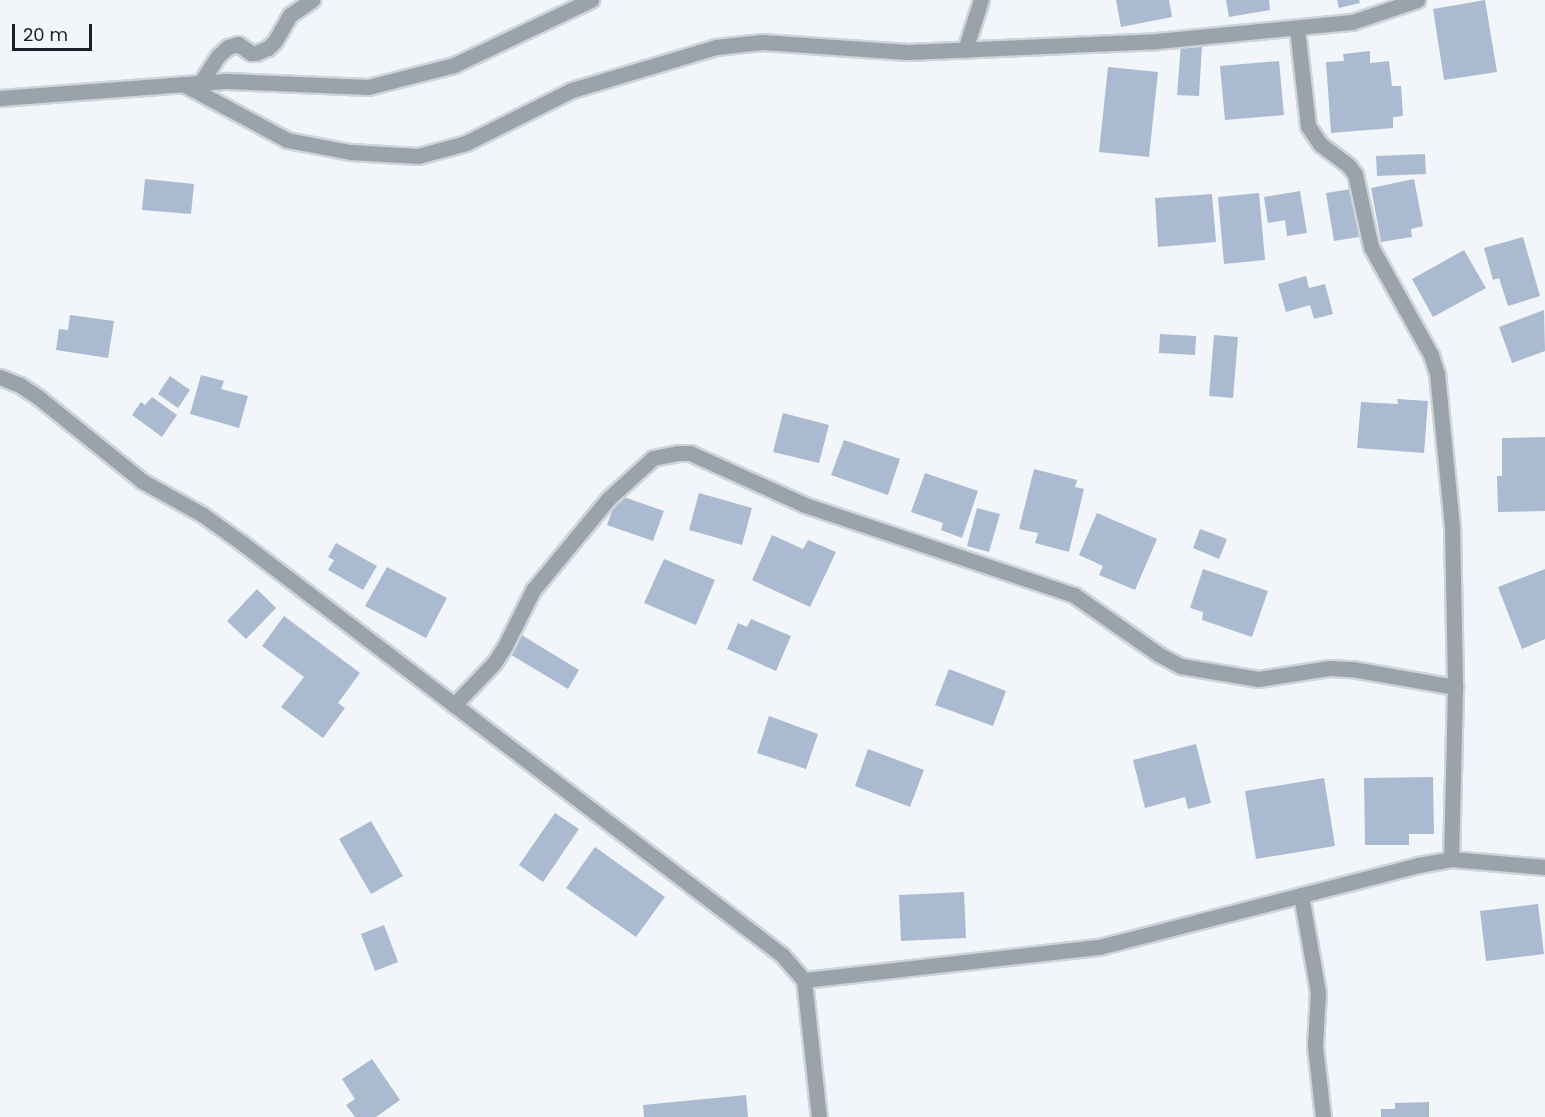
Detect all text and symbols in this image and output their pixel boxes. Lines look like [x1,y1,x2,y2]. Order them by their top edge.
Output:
scale bar [15,12,94,50]
text: 20 m [23,22,68,47]

